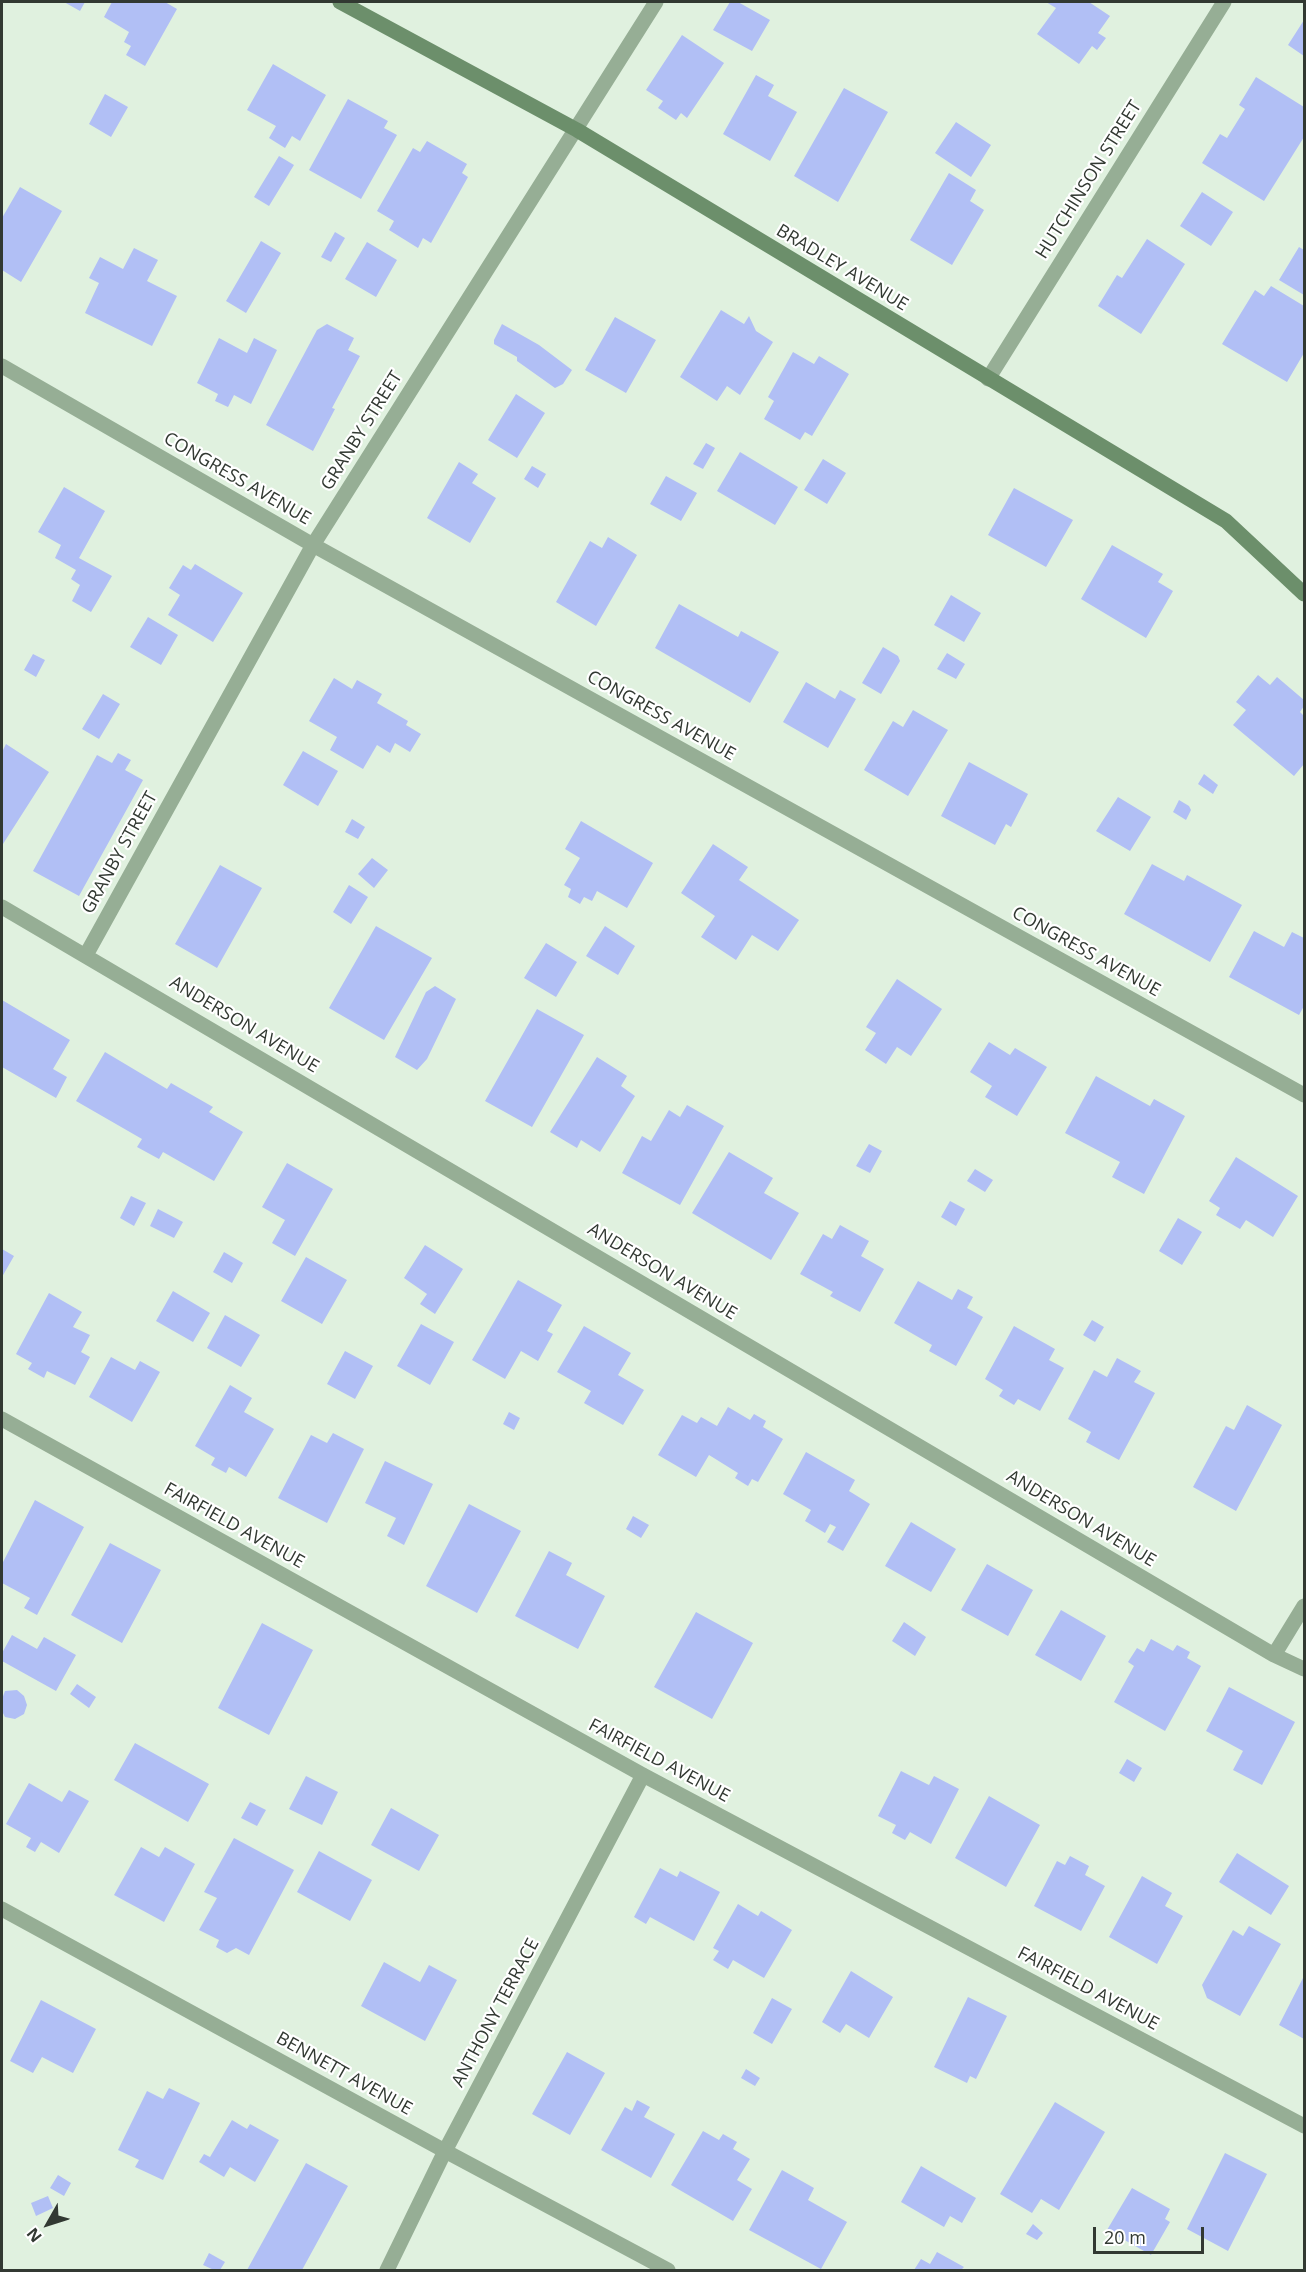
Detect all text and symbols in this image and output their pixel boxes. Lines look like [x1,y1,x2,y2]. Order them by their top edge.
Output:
street label: HUTCHINSON STREET [1032,97,1146,263]
street label: BRADLEY AVENUE [772,220,912,316]
street label: GRANBY STREET [317,367,407,495]
street label: CONGRESS AVENUE [160,428,314,530]
street label: CONGRESS AVENUE [583,666,739,766]
street label: GRANBY STREET [78,788,162,918]
street label: CONGRESS AVENUE [1008,902,1164,1002]
street label: ANDERSON AVENUE [166,972,322,1078]
street label: ANDERSON AVENUE [584,1219,740,1325]
street label: ANDERSON AVENUE [1003,1466,1159,1572]
street label: FAIRFIELD AVENUE [160,1478,308,1574]
street label: FAIRFIELD AVENUE [585,1715,733,1807]
street label: ANTHONY TERRACE [448,1935,544,2091]
street label: FAIRFIELD AVENUE [1014,1943,1162,2035]
street label: BENNETT AVENUE [272,2028,416,2120]
north arrow [18,2194,78,2254]
scale bar [1096,2215,1207,2253]
text: N [21,2223,47,2247]
text: 20 m [1104,2225,1146,2249]

